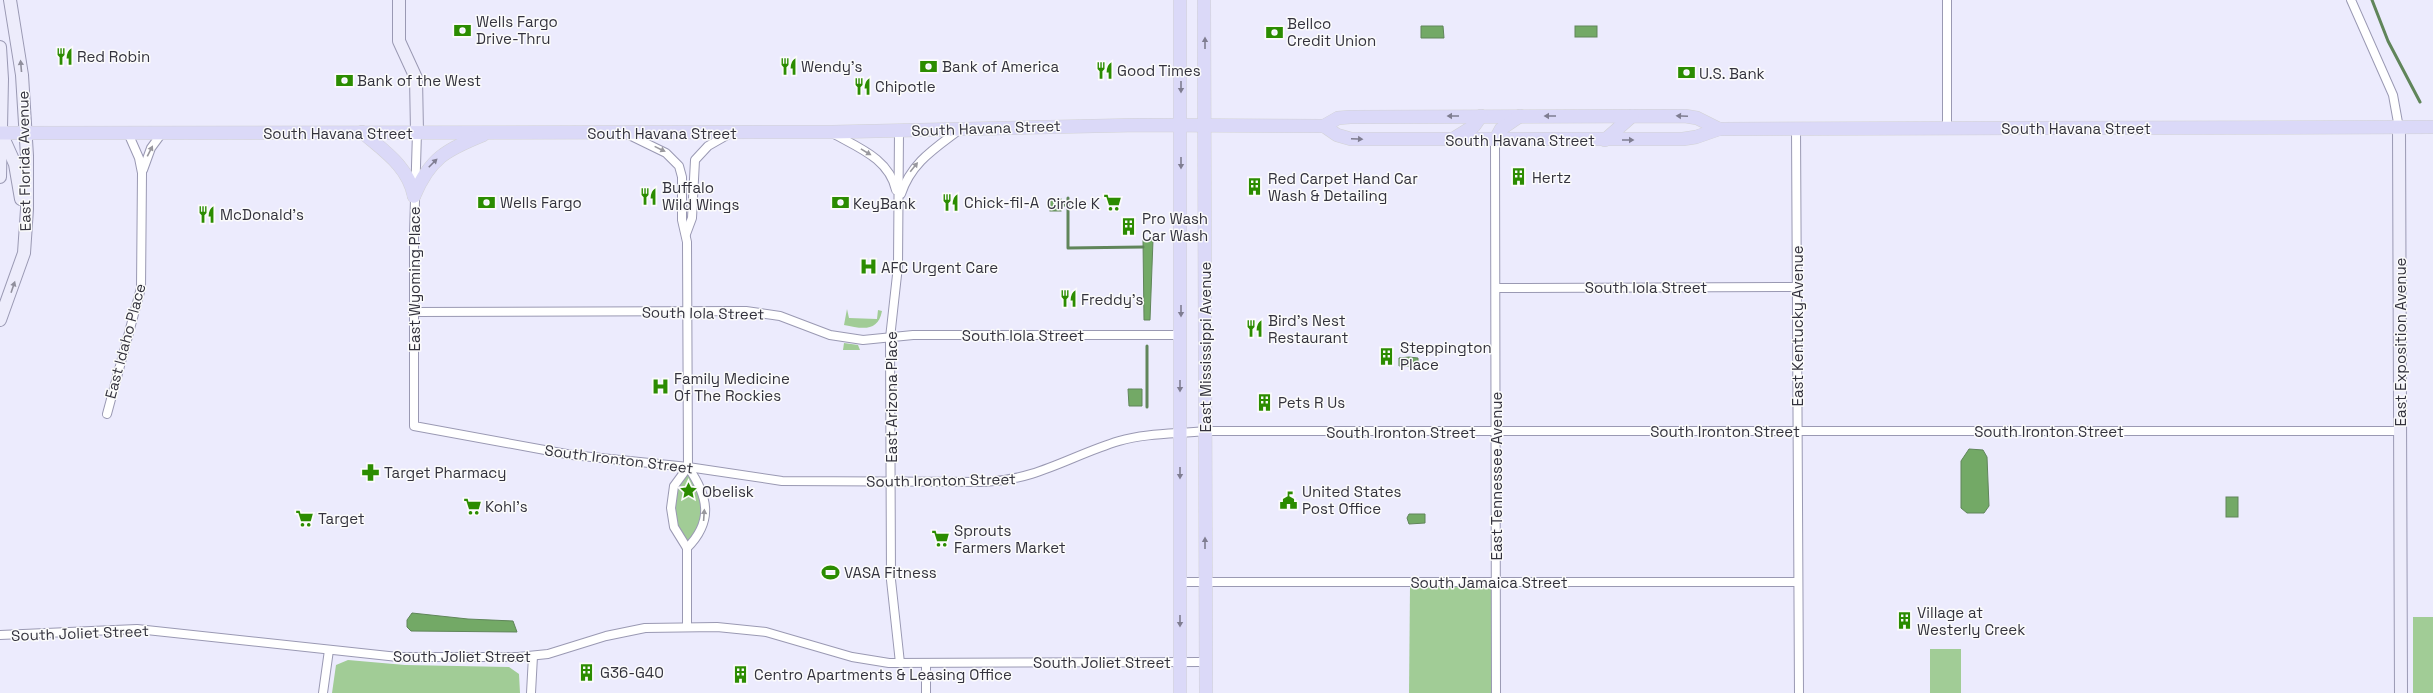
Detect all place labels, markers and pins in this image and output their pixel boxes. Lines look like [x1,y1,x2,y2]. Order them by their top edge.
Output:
place label: Wells Fargo Drive-Thru [476,12,558,48]
place label: Bellco Credit Union [1287,14,1376,50]
bank icon: Wells Fargo Drive-Thru [453,20,473,40]
bank icon: Bellco Credit Union [1264,22,1284,42]
restaurant icon: Red Robin [54,46,74,66]
place label: Red Robin [77,47,150,66]
restaurant icon: Wendy's [778,56,798,76]
bank icon: Bank of America [919,56,939,76]
place label: Wendy's [801,57,863,76]
place label: Bank of America [942,57,1059,76]
restaurant icon: Good Times [1094,60,1114,80]
place label: Good Times [1117,61,1201,80]
bank icon: U.S. Bank [1676,63,1696,83]
place label: U.S. Bank [1699,64,1765,83]
bank icon: Bank of the West [334,70,354,90]
place label: Bank of the West [357,71,481,90]
restaurant icon: Chipotle [852,76,872,96]
place label: Chipotle [875,77,936,96]
building icon: Hertz [1509,167,1529,187]
place label: Hertz [1532,168,1571,187]
place label: Red Carpet Hand Car Wash & Detailing [1268,169,1418,205]
building icon: Red Carpet Hand Car Wash & Detailing [1245,177,1265,197]
place label: Buffalo Wild Wings [662,178,740,214]
restaurant icon: Buffalo Wild Wings [639,186,659,206]
bank icon: Wells Fargo [477,192,497,212]
restaurant icon: Chick-fil-A [941,192,961,212]
place label: Wells Fargo [500,193,582,212]
bank icon: KeyBank [830,193,850,213]
place label: Chick-fil-A [964,193,1040,212]
supermarket icon: Circle K [1103,193,1123,213]
place label: KeyBank [853,194,916,213]
place label: Circle K [1047,194,1100,213]
restaurant icon: McDonald's [197,204,217,224]
place label: McDonald's [220,205,304,224]
place label: Pro Wash Car Wash [1142,209,1208,245]
building icon: Pro Wash Car Wash [1119,217,1139,237]
hospital icon: AFC Urgent Care [858,257,878,277]
place label: AFC Urgent Care [881,258,998,277]
restaurant icon: Freddy's [1058,289,1078,309]
place label: Freddy's [1081,290,1144,309]
place label: Bird's Nest Restaurant [1268,311,1349,347]
restaurant icon: Bird's Nest Restaurant [1245,319,1265,339]
place label: Steppington Place [1400,338,1492,374]
building icon: Steppington Place [1377,346,1397,366]
place label: Family Medicine Of The Rockies [674,369,790,405]
hospital icon: Family Medicine Of The Rockies [651,377,671,397]
building icon: Pets R Us [1255,392,1275,412]
place label: Pets R Us [1278,393,1345,412]
pharmacy icon: Target Pharmacy [361,462,381,482]
place label: Target Pharmacy [384,463,506,482]
place icon: Obelisk [679,481,699,501]
place label: Obelisk [702,482,754,501]
place label: United States Post Office [1302,482,1402,518]
public building icon: United States Post Office [1279,490,1299,510]
supermarket icon: Kohl's [462,496,482,516]
place label: Kohl's [485,497,528,516]
supermarket icon: Target [295,508,315,528]
place label: Target [318,509,365,528]
place label: Sprouts Farmers Market [954,521,1066,557]
supermarket icon: Sprouts Farmers Market [931,529,951,549]
sports icon: VASA Fitness [821,562,841,582]
place label: VASA Fitness [844,563,937,582]
place label: Village at Westerly Creek [1917,603,2025,639]
building icon: Village at Westerly Creek [1894,611,1914,631]
building icon: G36-G40 [577,662,597,682]
place label: G36-G40 [600,663,664,682]
building icon: Centro Apartments & Leasing Office [731,664,751,684]
place label: Centro Apartments & Leasing Office [754,665,1012,684]

